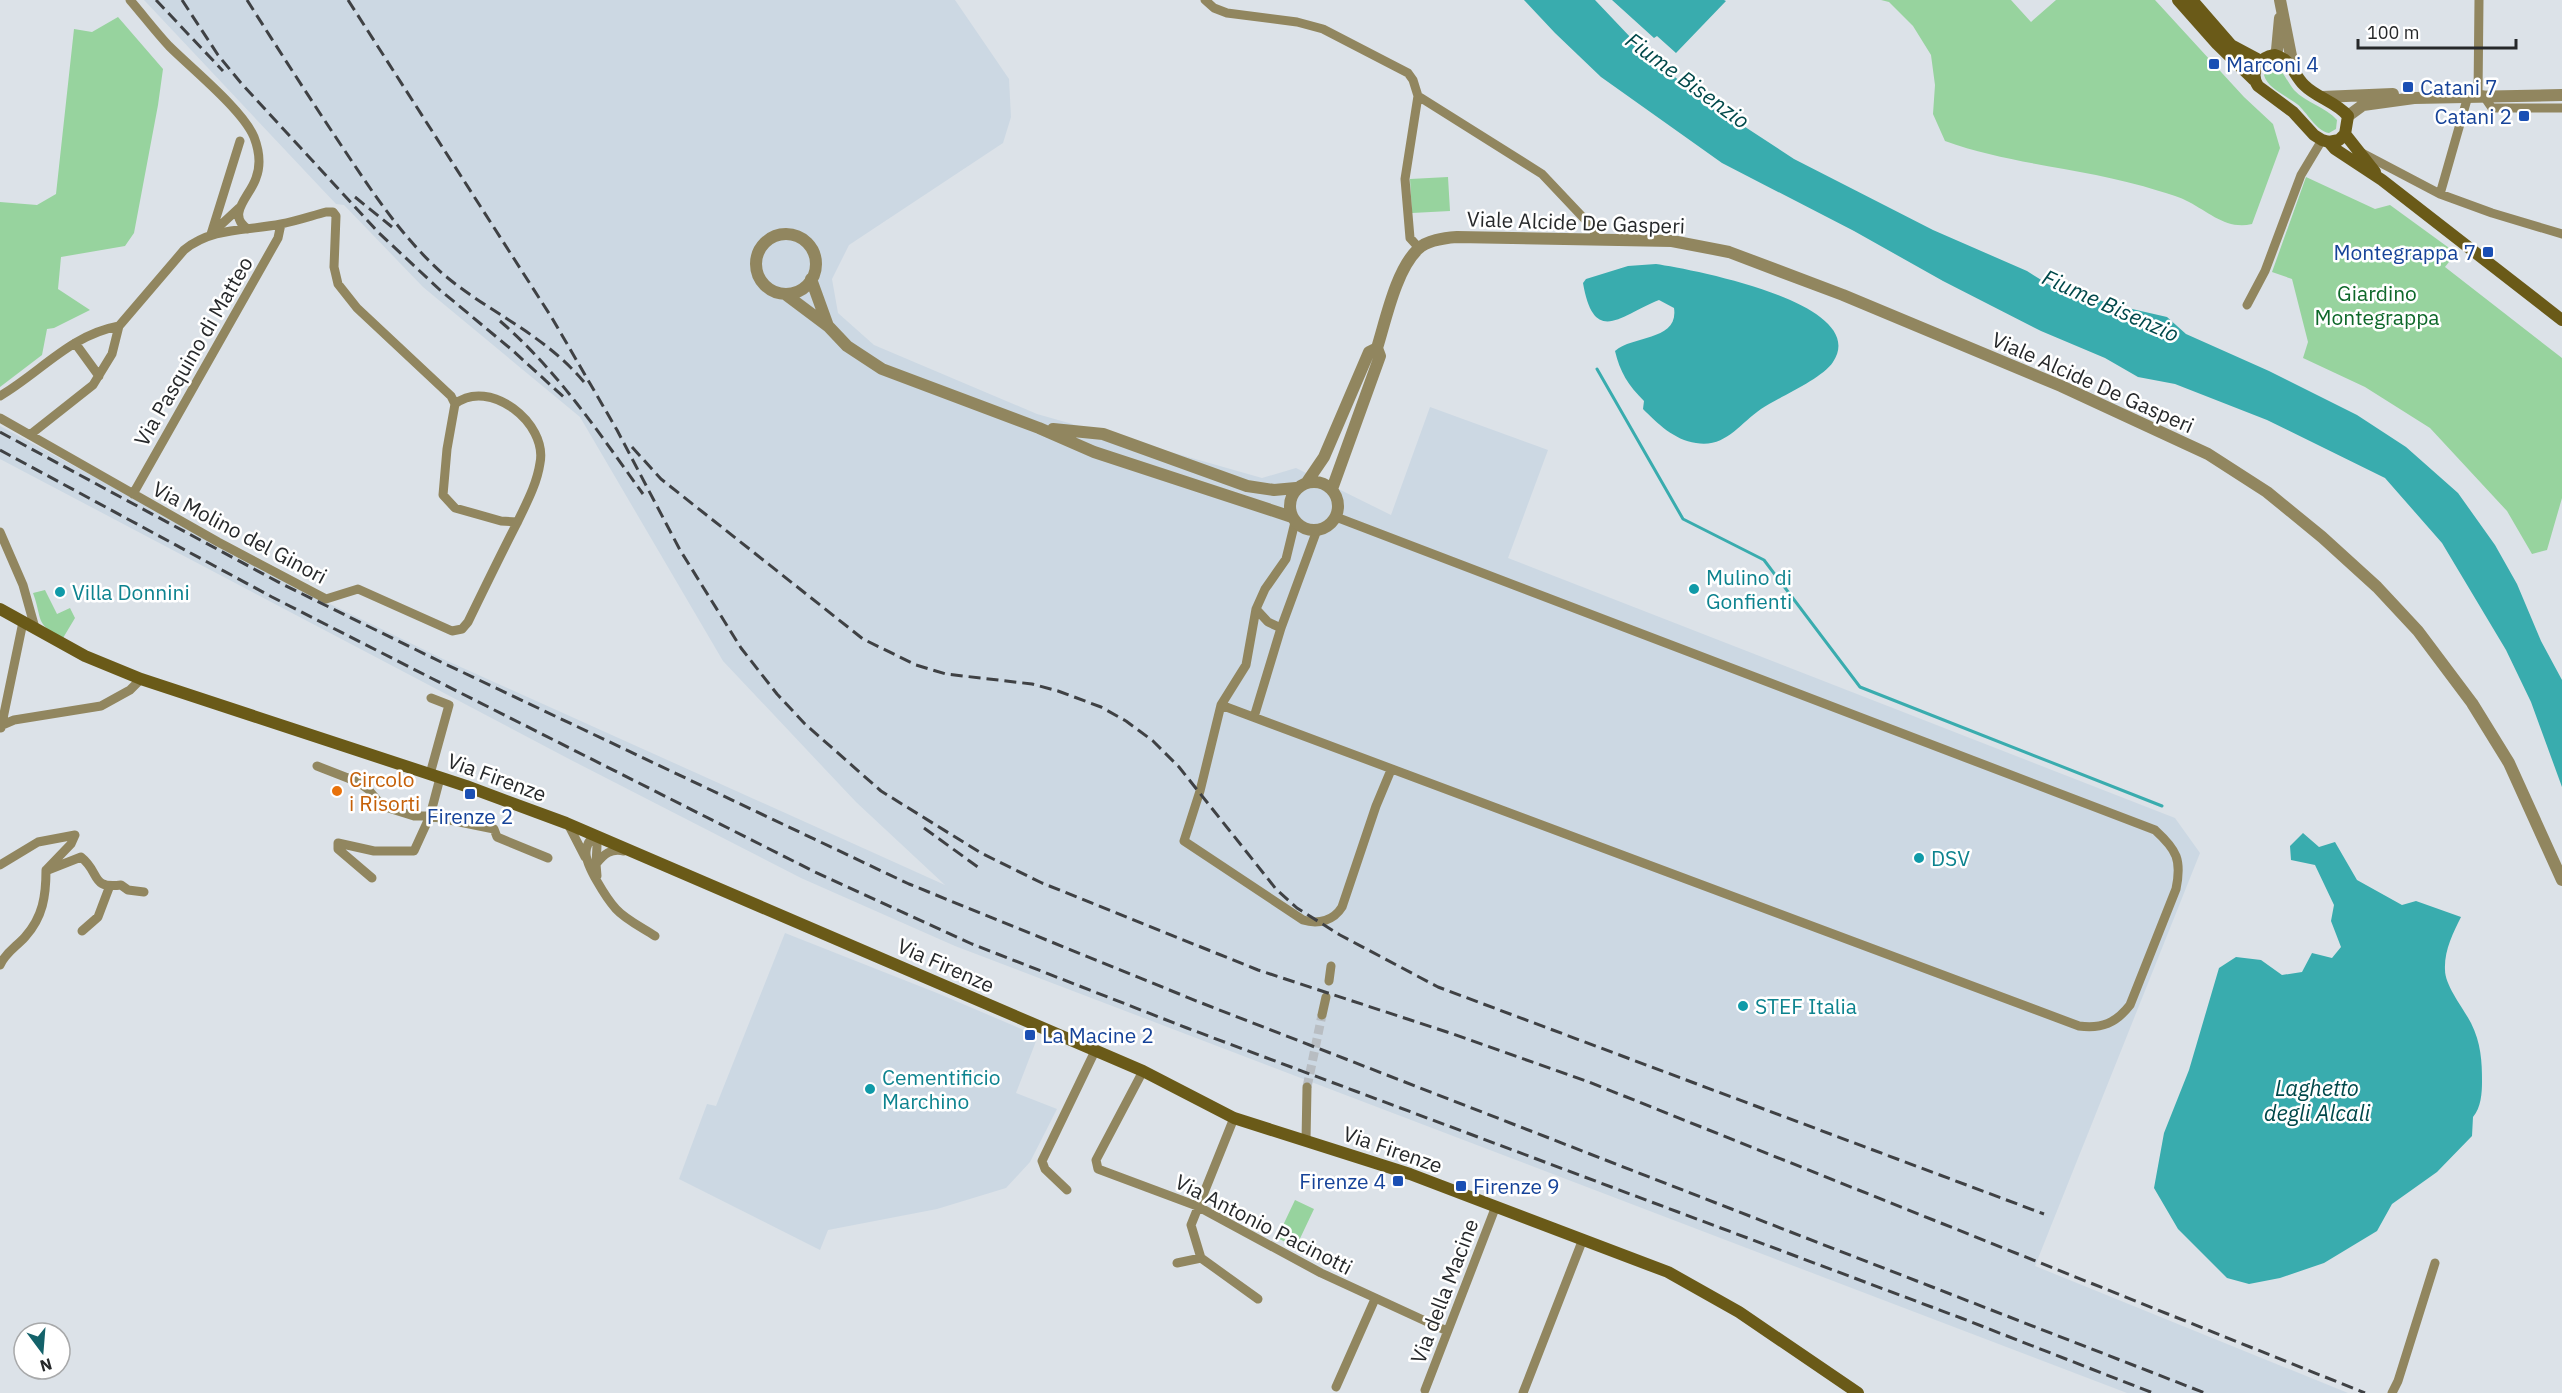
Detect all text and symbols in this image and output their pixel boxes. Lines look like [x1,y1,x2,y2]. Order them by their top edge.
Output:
scale bar [2358,12,2516,50]
text: 100 m [2367,21,2419,44]
water label: Fiume Bisenzio [1620,25,1756,135]
place label: Marconi 4 [2226,50,2319,78]
marker: Marconi 4 [2207,57,2221,71]
place label: Catani 7 [2420,73,2498,101]
marker: Catani 7 [2401,80,2415,94]
place label: Catani 2 [2434,102,2512,130]
marker: Catani 2 [2517,109,2531,123]
street label: Viale Alcide De Gasperi [1466,204,1686,240]
place label: Montegrappa 7 [2333,238,2476,266]
marker: Montegrappa 7 [2481,245,2495,259]
street label: Via Pasquino di Matteo [127,251,259,451]
water label: Fiume Bisenzio [2038,262,2184,348]
park label: Giardino Montegrappa [2314,279,2440,331]
street label: Viale Alcide De Gasperi [1988,325,2198,439]
street label: Via Molino del Ginori [148,474,332,590]
place label: Mulino di Gonfienti [1706,563,1792,615]
place label: Villa Donnini [72,578,190,606]
marker: Mulino di Gonfienti [1687,582,1701,596]
marker: Villa Donnini [53,585,67,599]
street label: Via Firenze [444,746,550,808]
place label: Circolo i Risorti [349,765,420,817]
marker: Circolo i Risorti [330,784,344,798]
marker: Firenze 2 [463,787,477,801]
place label: Firenze 2 [427,802,513,830]
place label: DSV [1931,844,1970,872]
marker: DSV [1912,851,1926,865]
street label: Via Firenze [893,931,999,999]
place label: STEF Italia [1755,992,1857,1020]
marker: STEF Italia [1736,999,1750,1013]
place label: La Macine 2 [1042,1021,1154,1049]
marker: La Macine 2 [1023,1028,1037,1042]
place label: Cementificio Marchino [882,1063,1000,1115]
water label: Laghetto degli Alcali [2264,1073,2370,1127]
marker: Cementificio Marchino [863,1082,877,1096]
street label: Via Firenze [1340,1119,1446,1179]
street label: Via Antonio Pacinotti [1171,1167,1357,1281]
place label: Firenze 4 [1299,1167,1386,1195]
place label: Firenze 9 [1473,1172,1560,1200]
marker: Firenze 4 [1391,1174,1405,1188]
marker: Firenze 9 [1454,1179,1468,1193]
street label: Via della Macine [1404,1215,1484,1367]
north arrow [12,1321,72,1381]
text: N [38,1354,54,1377]

